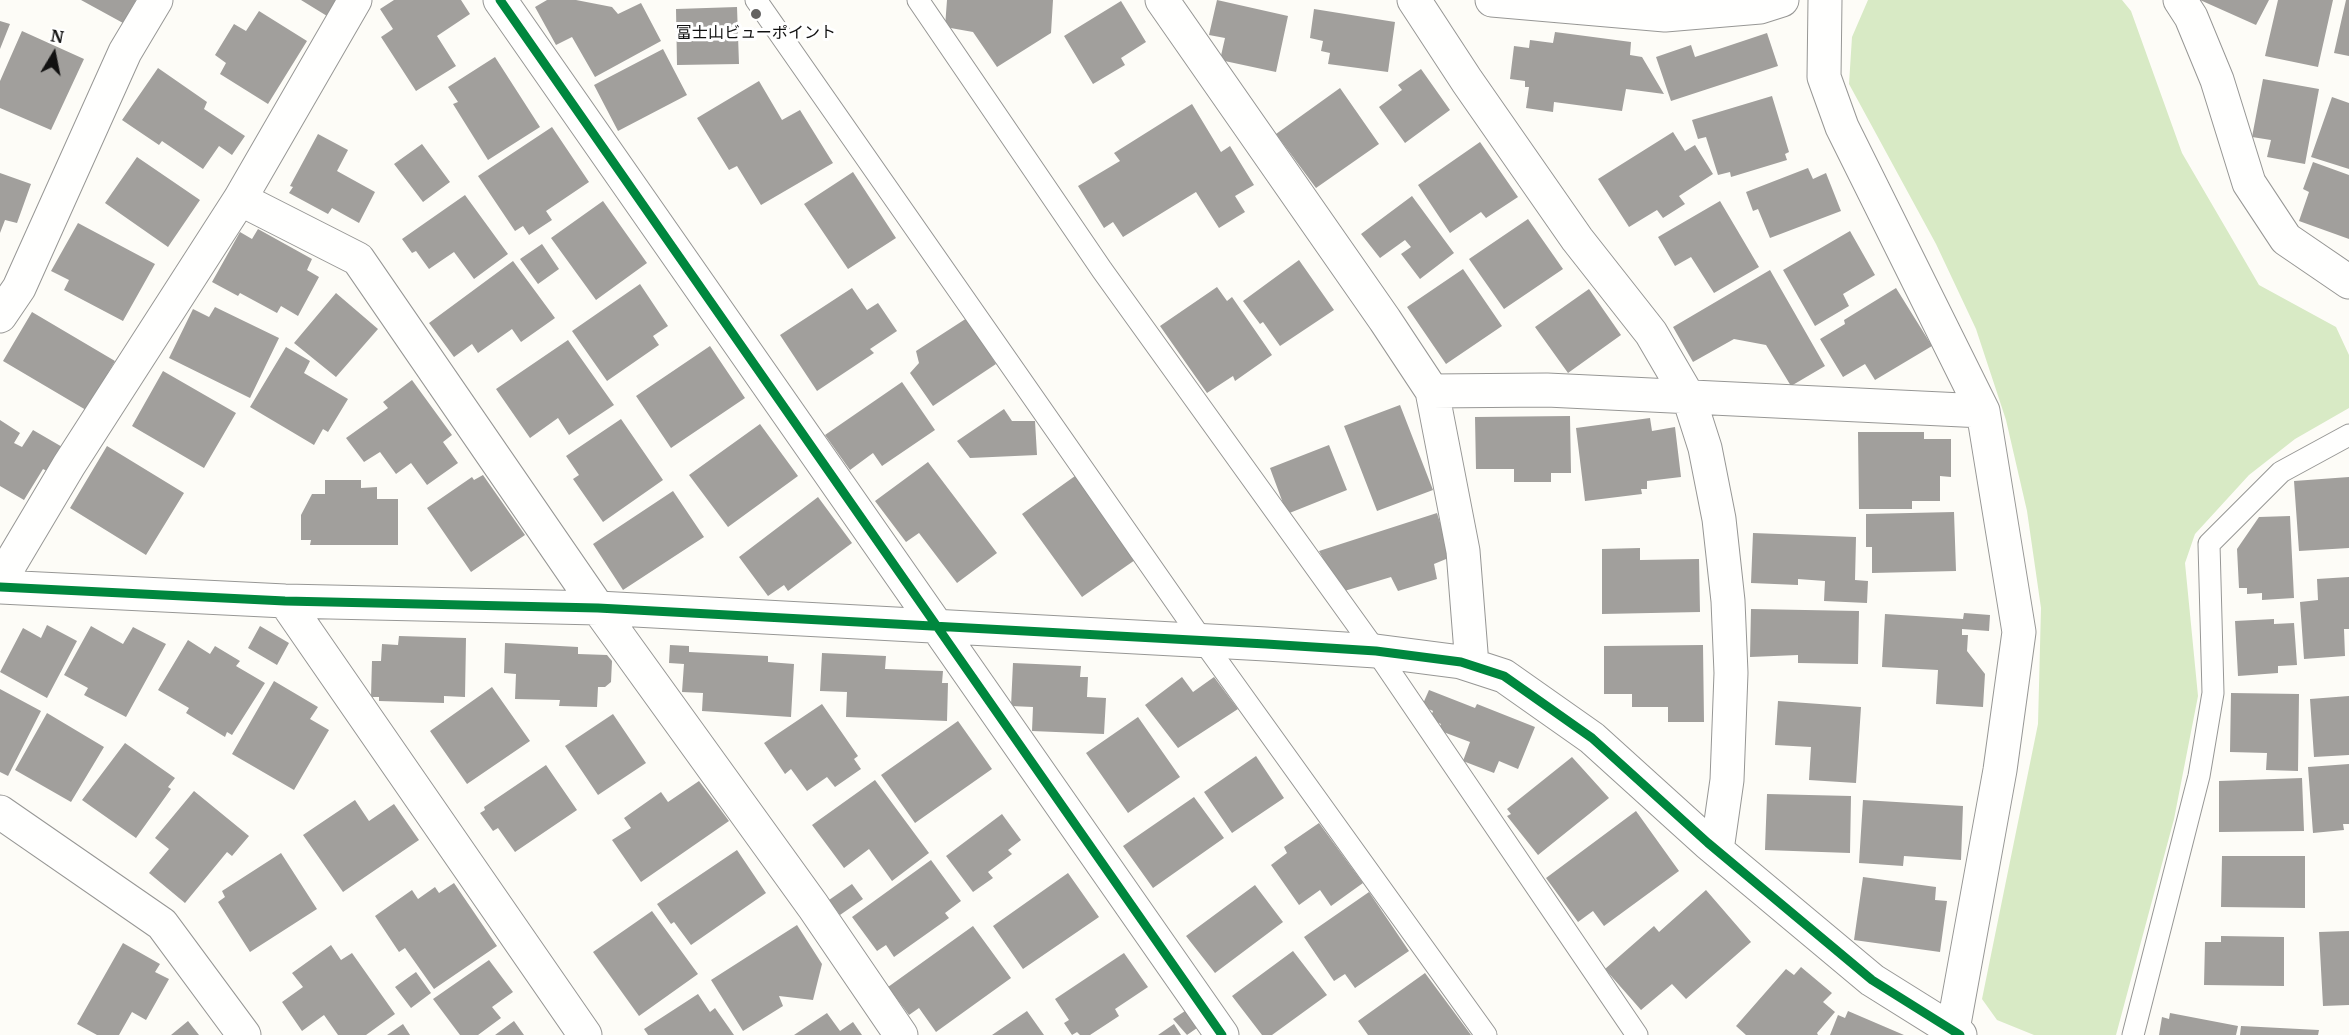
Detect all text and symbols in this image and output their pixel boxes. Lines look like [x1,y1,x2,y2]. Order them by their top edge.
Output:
marker: 富士山ビューポイント [749,7,763,21]
place label: 富士山ビューポイント [676,23,836,43]
north arrow [24,24,84,84]
text: N [49,25,65,47]

